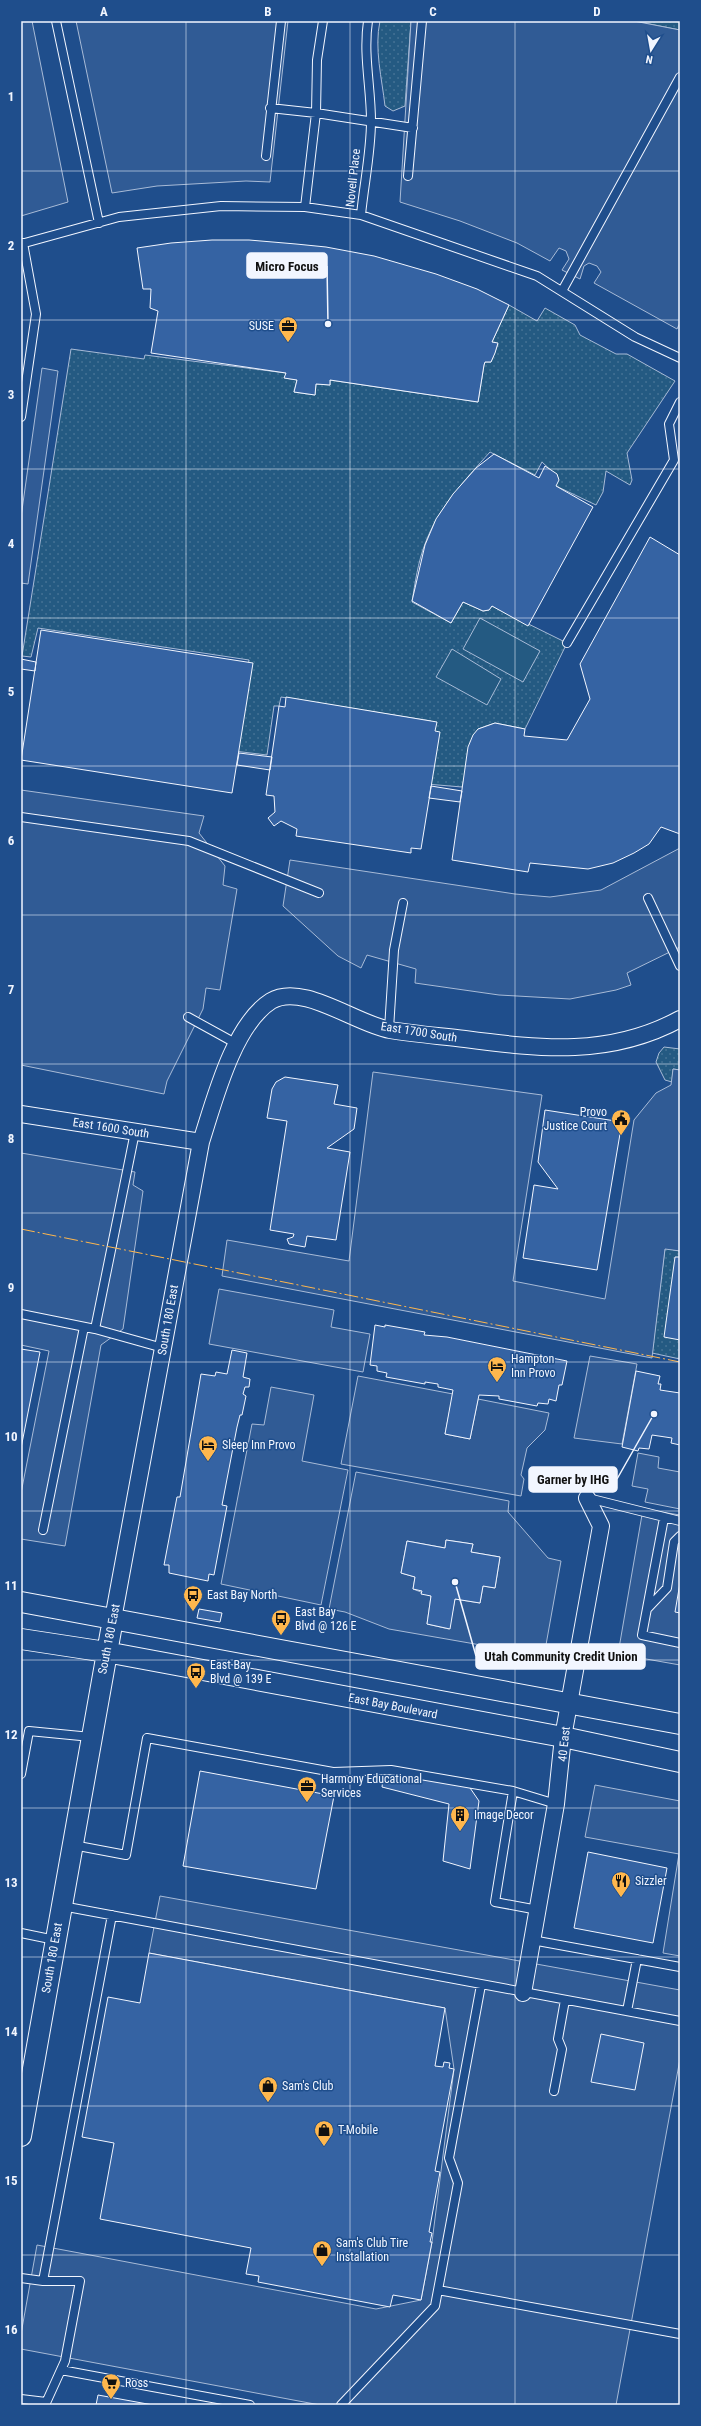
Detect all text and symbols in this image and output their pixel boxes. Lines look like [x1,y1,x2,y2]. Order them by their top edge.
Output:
text: A [100,4,108,19]
text: B [264,4,272,19]
text: C [429,4,437,19]
text: D [593,4,601,19]
north arrow [631,30,671,70]
text: N [644,52,654,66]
text: 1 [8,89,14,104]
street label: Novell Place [343,148,363,208]
text: 2 [8,238,15,253]
callout: Micro Focus [247,253,327,278]
text: Micro Focus [255,259,319,274]
office icon: SUSE [277,315,299,343]
place label: SUSE [249,319,274,333]
text: 3 [8,387,14,402]
text: 4 [8,536,15,551]
text: 5 [8,684,15,699]
text: 6 [8,833,15,848]
text: 7 [8,982,15,997]
street label: East 1700 South [380,1019,458,1045]
place label: Provo Justice Court [544,1105,607,1133]
public building icon: Provo Justice Court [610,1108,632,1136]
street label: East 1600 South [72,1115,150,1141]
text: 8 [8,1131,14,1146]
text: 9 [8,1280,14,1295]
street label: South 180 East [155,1283,181,1356]
place label: Hampton Inn Provo [511,1352,556,1380]
hotel icon: Hampton Inn Provo [486,1355,508,1383]
text: 10 [4,1429,18,1444]
hotel icon: Sleep Inn Provo [197,1434,219,1462]
place label: Sleep Inn Provo [222,1438,295,1452]
callout: Garner by IHG [529,1467,617,1492]
text: Garner by IHG [537,1472,609,1487]
text: 11 [4,1578,18,1593]
bus stop icon: East Bay North [182,1584,204,1612]
place label: East Bay North [207,1588,277,1602]
street label: South 180 East [95,1602,123,1675]
place label: East Bay Blvd @ 126 E [295,1605,357,1633]
bus stop icon: East Bay Blvd @ 126 E [270,1608,292,1636]
callout: Utah Community Credit Union [476,1644,645,1669]
text: Utah Community Credit Union [484,1649,638,1664]
place label: East Bay Blvd @ 139 E [210,1658,272,1686]
bus stop icon: East Bay Blvd @ 139 E [185,1661,207,1689]
street label: East Bay Boulevard [347,1691,439,1722]
street label: 40 East [555,1725,573,1762]
text: 12 [4,1727,18,1742]
place label: Harmony Educational Services [321,1772,422,1800]
office icon: Harmony Educational Services [296,1775,318,1803]
building icon: Image Decor [449,1804,471,1832]
place label: Image Decor [474,1808,534,1822]
restaurant icon: Sizzler [610,1870,632,1898]
place label: Sizzler [635,1874,667,1888]
text: 13 [4,1875,18,1890]
street label: South 180 East [39,1921,65,1994]
text: 14 [4,2024,18,2039]
shop icon: Sam's Club [257,2075,279,2103]
place label: Sam's Club [282,2079,334,2093]
shop icon: T-Mobile [313,2119,335,2147]
place label: T-Mobile [338,2123,378,2137]
text: 15 [4,2173,18,2188]
place label: Sam's Club Tire Installation [336,2236,409,2264]
shop icon: Sam's Club Tire Installation [311,2239,333,2267]
text: 16 [4,2322,18,2337]
supermarket icon: Ross [100,2372,122,2400]
place label: Ross [125,2376,148,2390]

